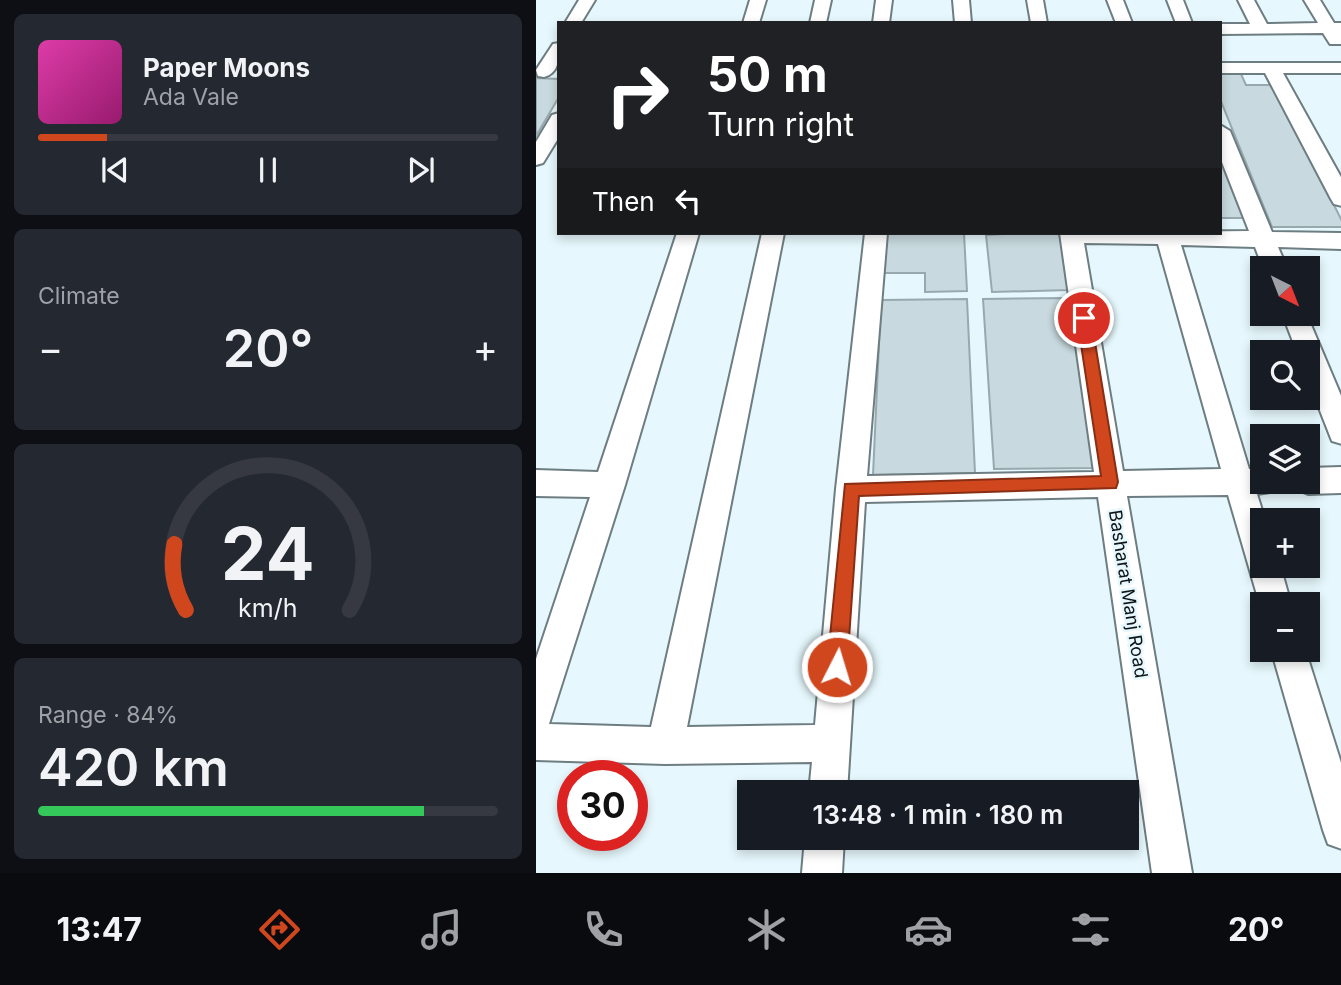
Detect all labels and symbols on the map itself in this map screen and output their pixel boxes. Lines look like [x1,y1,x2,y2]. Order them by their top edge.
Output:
north arrow [1250,256,1320,326]
pin [1054,288,1114,348]
street label: Basharat Manj Road [1105,508,1152,679]
position arrow [800,630,874,704]
speed limit sign: 30 [557,760,648,851]

